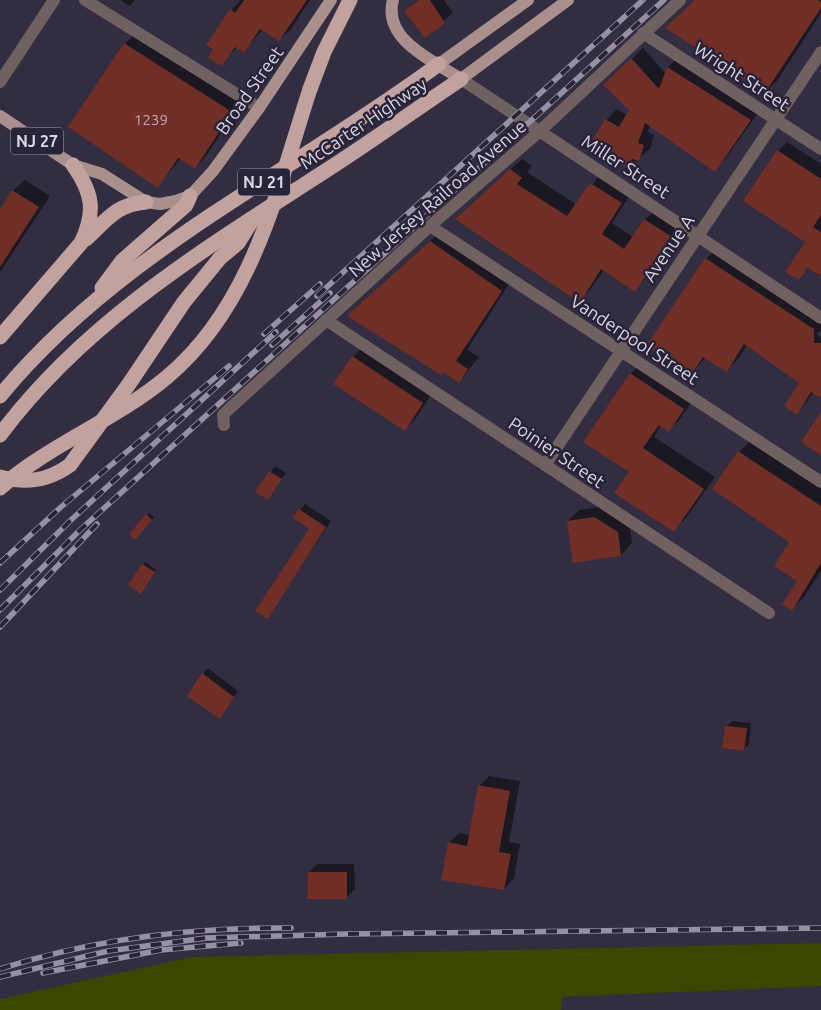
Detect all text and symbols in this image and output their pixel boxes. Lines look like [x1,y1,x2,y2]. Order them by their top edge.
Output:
street label: Wright Street [691,38,793,114]
street label: Broad Street [211,42,287,138]
street label: McCarter Highway [296,73,430,173]
house number: 1239 [134,111,168,128]
street label: New Jersey Railroad Avenue [344,116,530,280]
road number: NJ 27 [11,128,63,154]
street label: Miller Street [578,130,674,202]
road number: NJ 21 [238,168,290,196]
street label: Avenue A [638,210,698,285]
street label: Vanderpool Street [567,290,703,388]
street label: Poinier Street [505,413,609,491]

